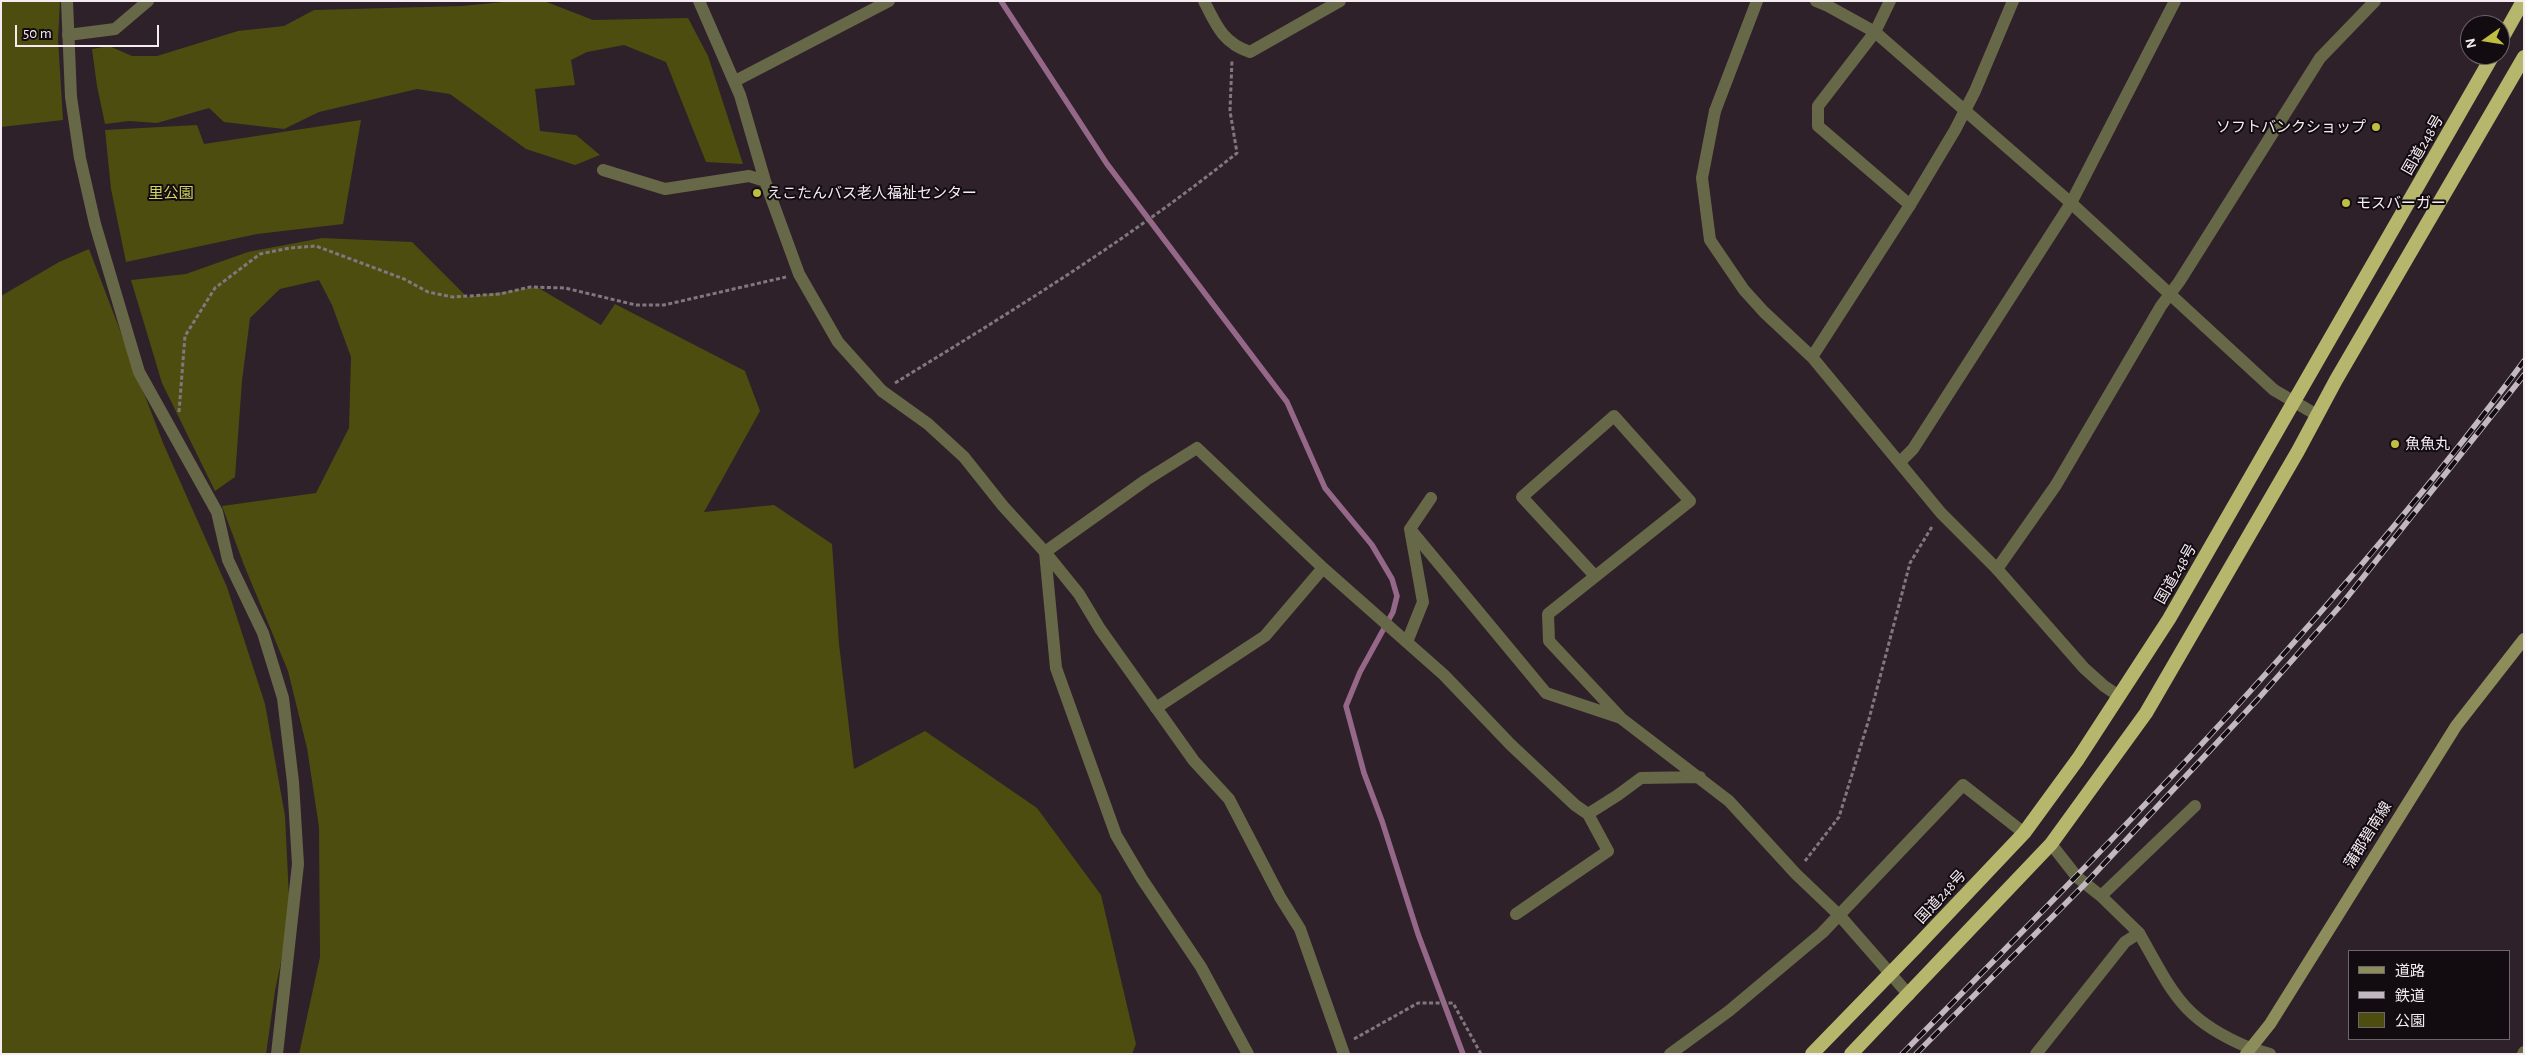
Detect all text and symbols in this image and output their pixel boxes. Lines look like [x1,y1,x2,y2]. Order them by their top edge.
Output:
scale bar [18,15,161,47]
north arrow [2460,15,2510,65]
text: 50 m [23,26,52,41]
text: N [2463,37,2479,49]
street label: 国道248号 [2399,112,2447,178]
place label: ソフトバンクショップ [2216,118,2366,136]
marker: ソフトバンクショップ [2370,121,2382,133]
park label: 里公園 [149,184,193,202]
place label: えこたんバス老人福祉センター [767,184,977,202]
marker: えこたんバス老人福祉センター [751,187,763,199]
place label: モスバーガー [2356,194,2446,212]
marker: モスバーガー [2340,197,2352,209]
place label: 魚魚丸 [2405,435,2450,453]
marker: 魚魚丸 [2389,438,2401,450]
street label: 国道248号 [2152,541,2200,607]
street label: 蒲郡碧南線 [2340,798,2396,872]
street label: 国道248号 [1912,867,1970,927]
legend [2348,950,2510,1040]
text: 道路 [2395,964,2425,979]
text: 鉄道 [2395,989,2425,1004]
text: 公園 [2395,1014,2425,1029]

